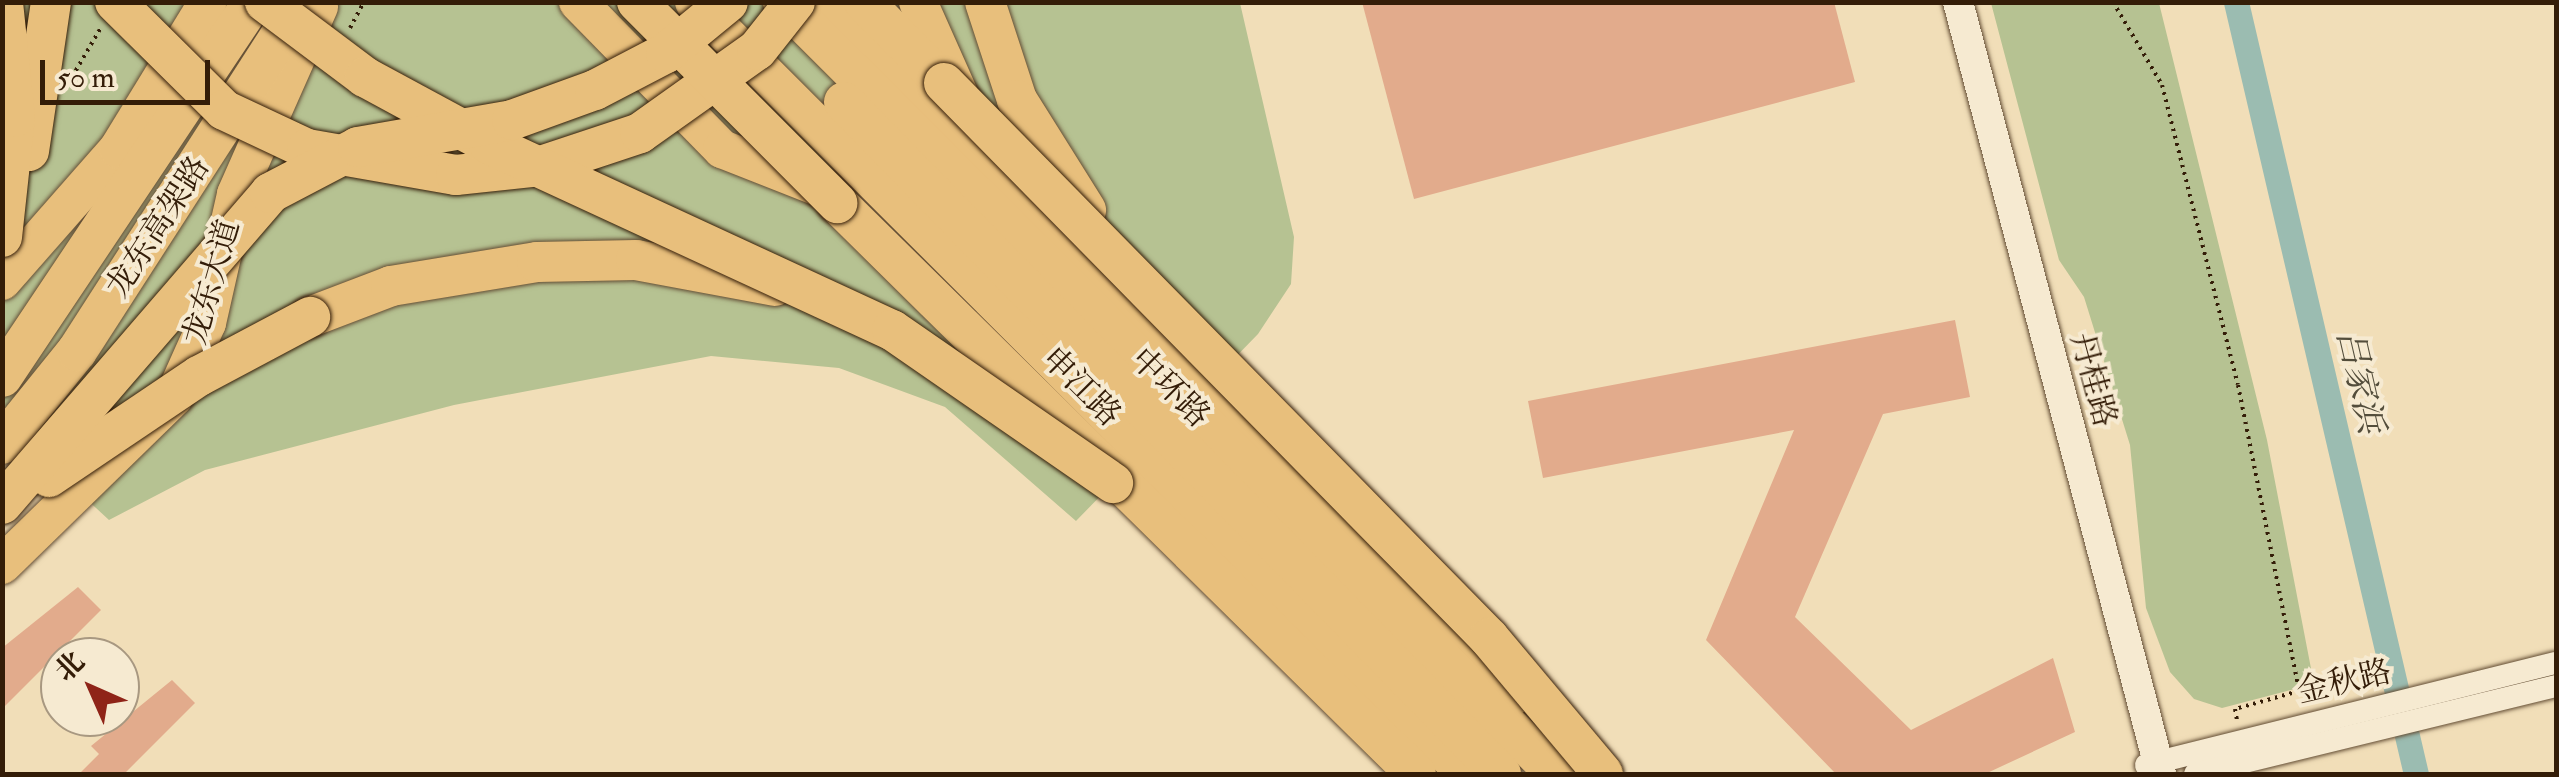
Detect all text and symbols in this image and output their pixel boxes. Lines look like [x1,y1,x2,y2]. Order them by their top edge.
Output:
scale bar [45,40,215,102]
text: 50 m [57,59,115,96]
street label: 龙东高架路 [98,149,218,305]
street label: 龙东大道 [176,215,248,349]
water label: 吕家浜 [2328,325,2392,437]
street label: 丹桂路 [2062,329,2124,431]
street label: 申江路 [1033,339,1129,435]
street label: 中环路 [1122,340,1218,436]
north arrow [40,637,140,737]
text: 北 [48,645,92,689]
street label: 金秋路 [2293,652,2395,712]

